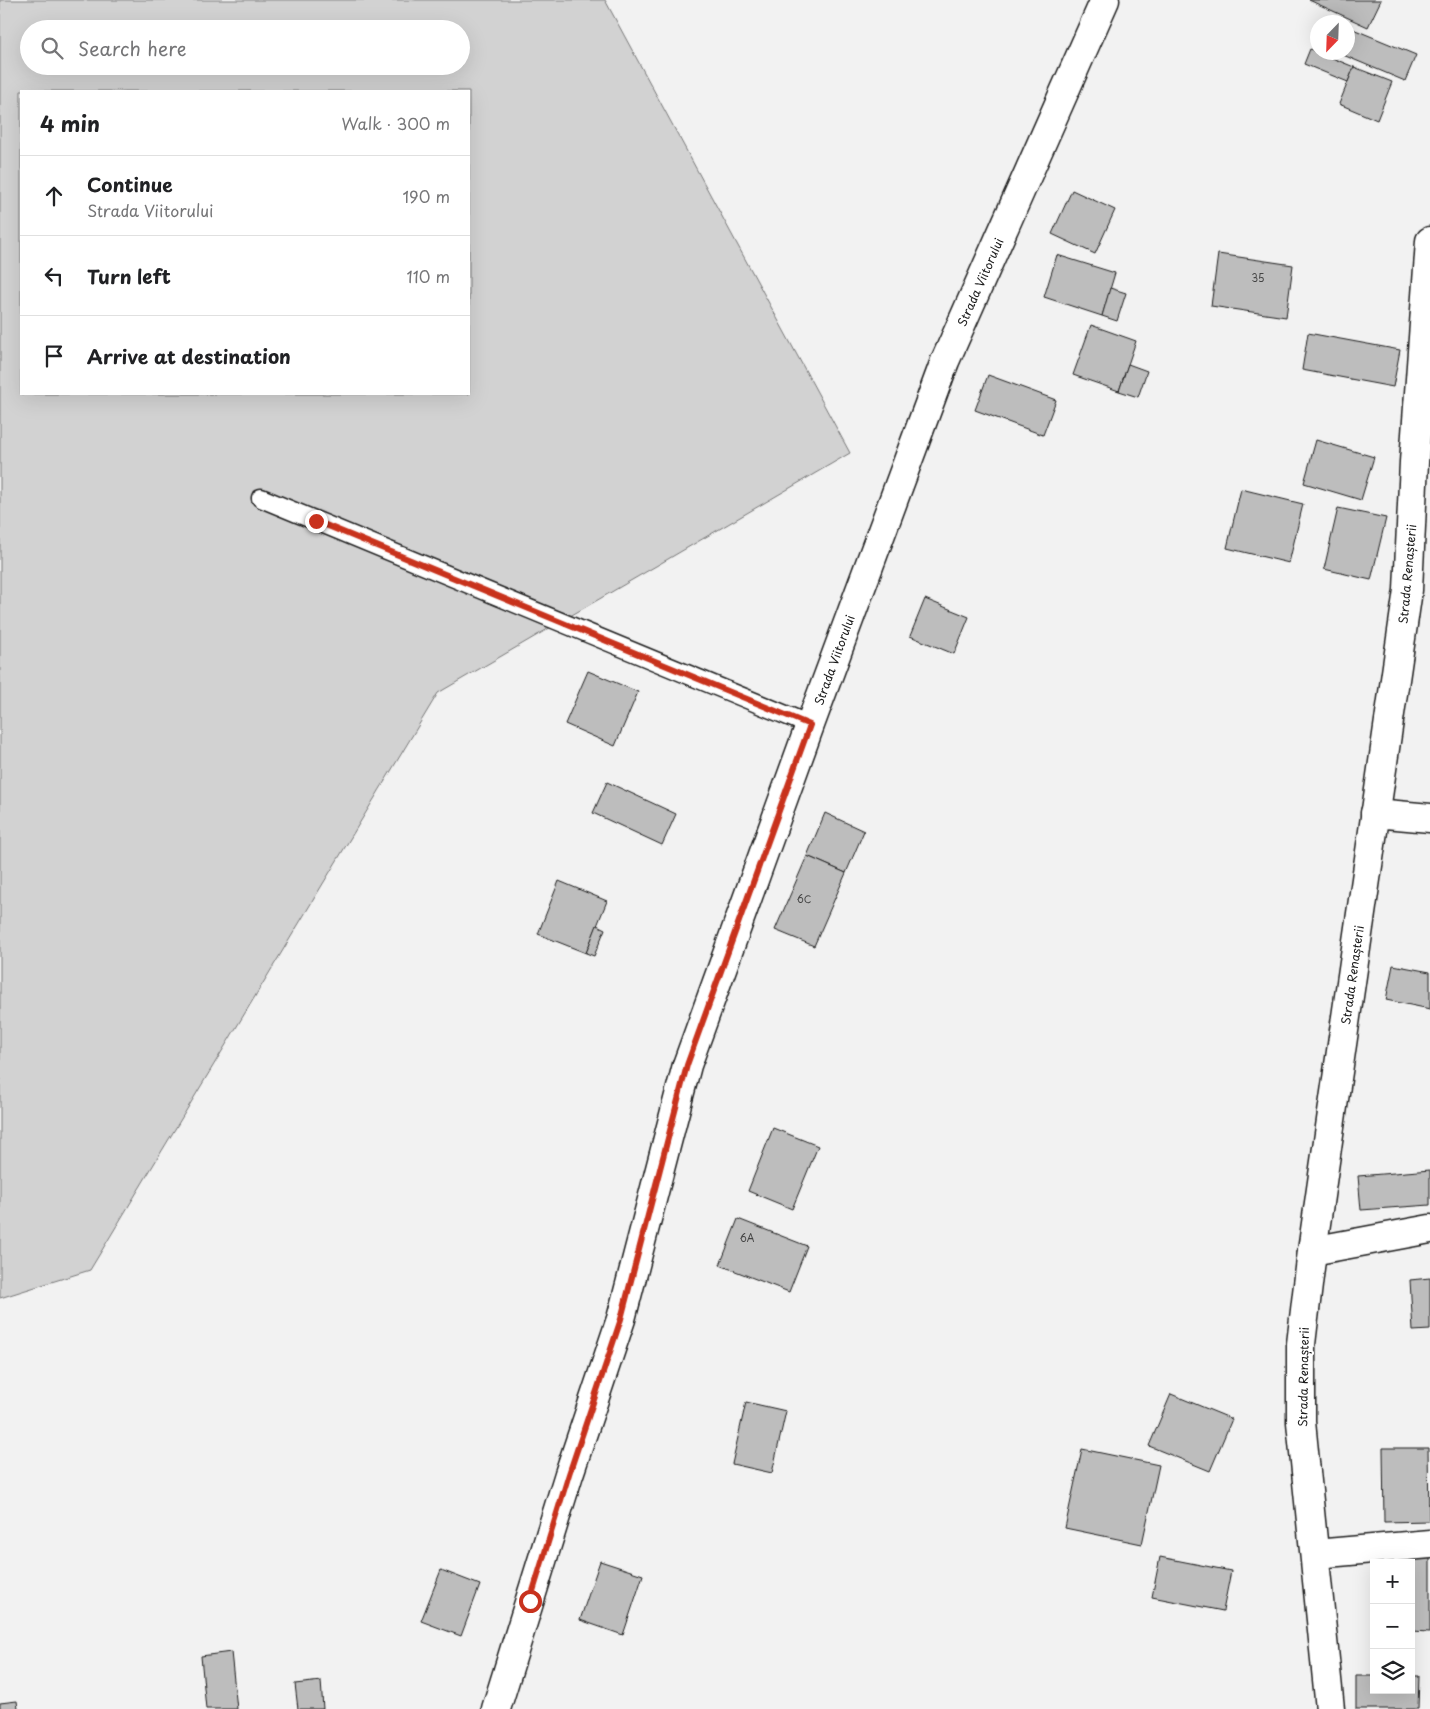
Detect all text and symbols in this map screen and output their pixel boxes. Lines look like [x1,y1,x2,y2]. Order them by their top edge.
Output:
north arrow [1310,15,1355,60]
search box [20,20,470,75]
icon: search [38,34,66,62]
text: Search here [78,34,187,62]
text: 4 min [40,107,100,139]
text: Walk · 300 m [341,111,450,135]
text: Continue [87,170,173,198]
icon: ahead [40,182,68,210]
text: 190 m [402,184,450,208]
text: Strada Viitorului [87,198,214,222]
street label: Strada Viitorului [952,235,1008,329]
icon: left [40,262,68,290]
text: Turn left [87,262,171,290]
text: 110 m [407,264,450,288]
house number: 35 [1252,270,1264,285]
icon: arrive [40,342,68,370]
text: Arrive at destination [87,342,291,370]
route end [305,510,328,533]
street label: Strada Renașterii [1394,523,1420,625]
street label: Strada Viitorului [809,612,859,708]
house number: 6C [797,891,811,906]
street label: Strada Renașterii [1336,924,1368,1026]
house number: 6A [740,1230,755,1245]
street label: Strada Renașterii [1293,1327,1313,1427]
map controls [1370,1559,1415,1694]
button: + [1370,1559,1415,1604]
route start [519,1590,542,1613]
button: − [1370,1604,1415,1649]
button: layers [1370,1649,1415,1694]

